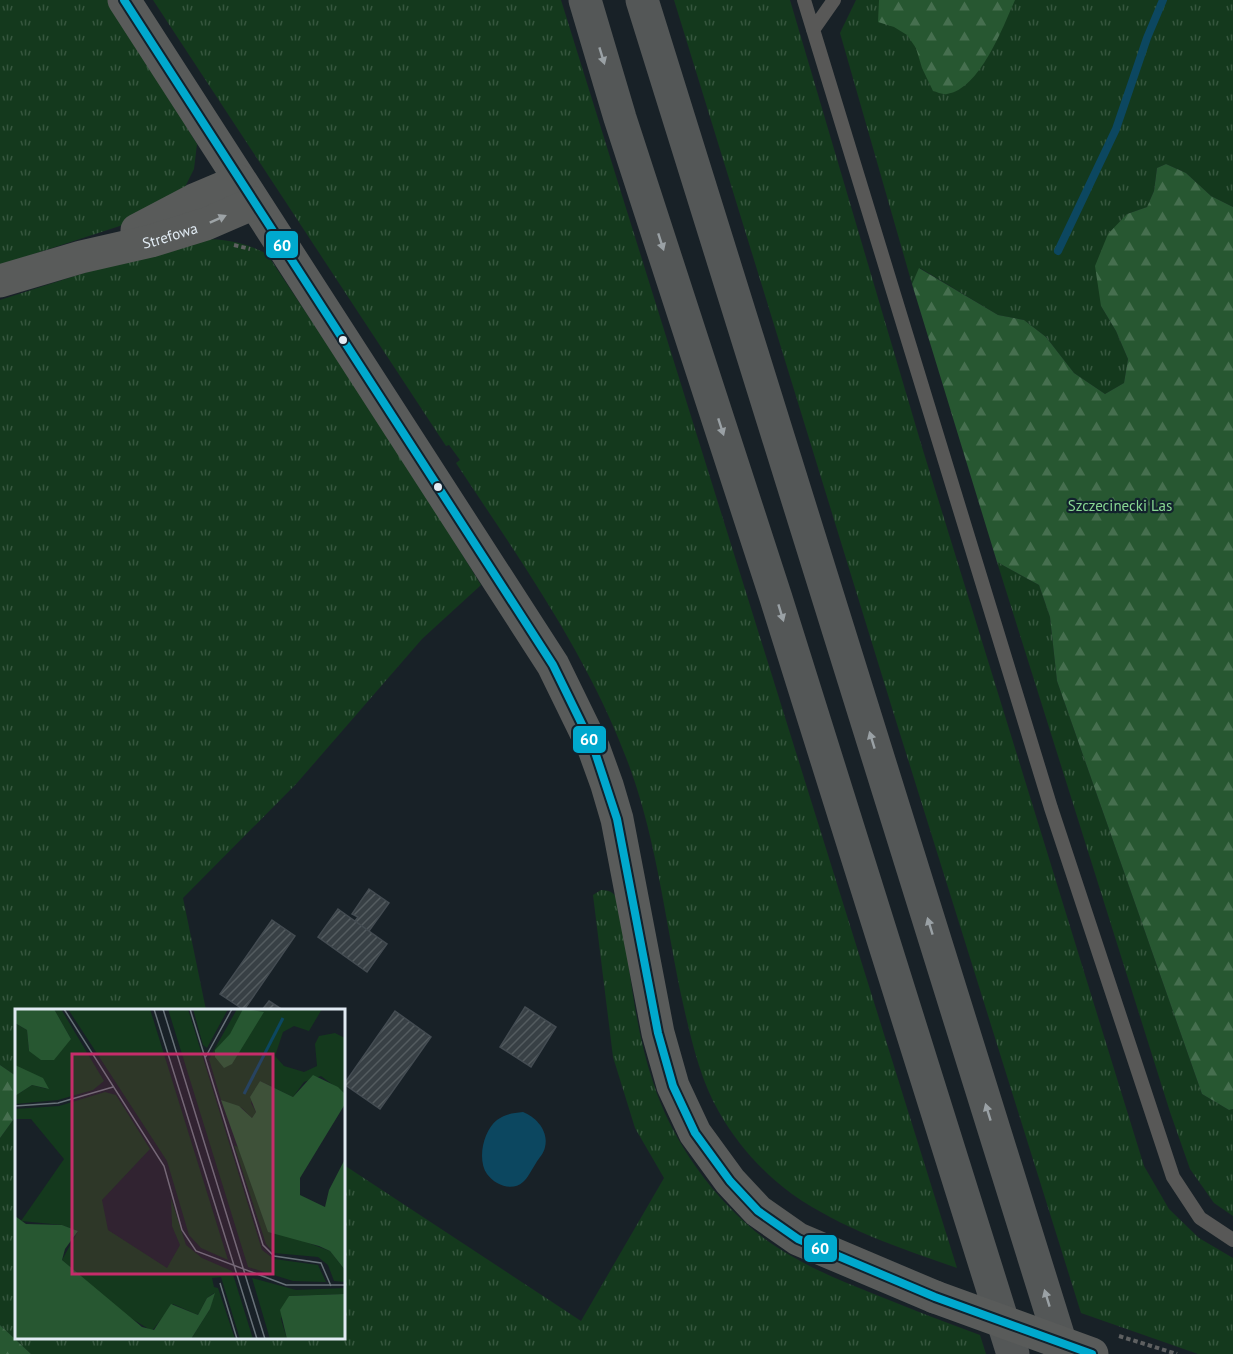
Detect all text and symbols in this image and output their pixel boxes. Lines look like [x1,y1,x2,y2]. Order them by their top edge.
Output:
one-way arrow [598,47,607,65]
one-way arrow [209,214,227,223]
street label: Strefowa [140,218,200,252]
line badge: 60 [265,230,299,259]
one-way arrow [656,233,666,251]
text: 60 [273,235,291,255]
unlabelled marker [337,334,349,346]
one-way arrow [717,419,726,437]
unlabelled marker [432,481,444,493]
park label: Szczecinecki Las [1068,496,1172,515]
one-way arrow [777,604,786,622]
line badge: 60 [572,725,607,754]
text: 60 [580,729,598,749]
one-way arrow [867,731,876,749]
one-way arrow [925,917,934,935]
inset map [15,1009,345,1339]
one-way arrow [983,1103,993,1121]
line badge: 60 [803,1234,838,1263]
text: 60 [811,1238,829,1258]
one-way arrow [1041,1289,1051,1307]

